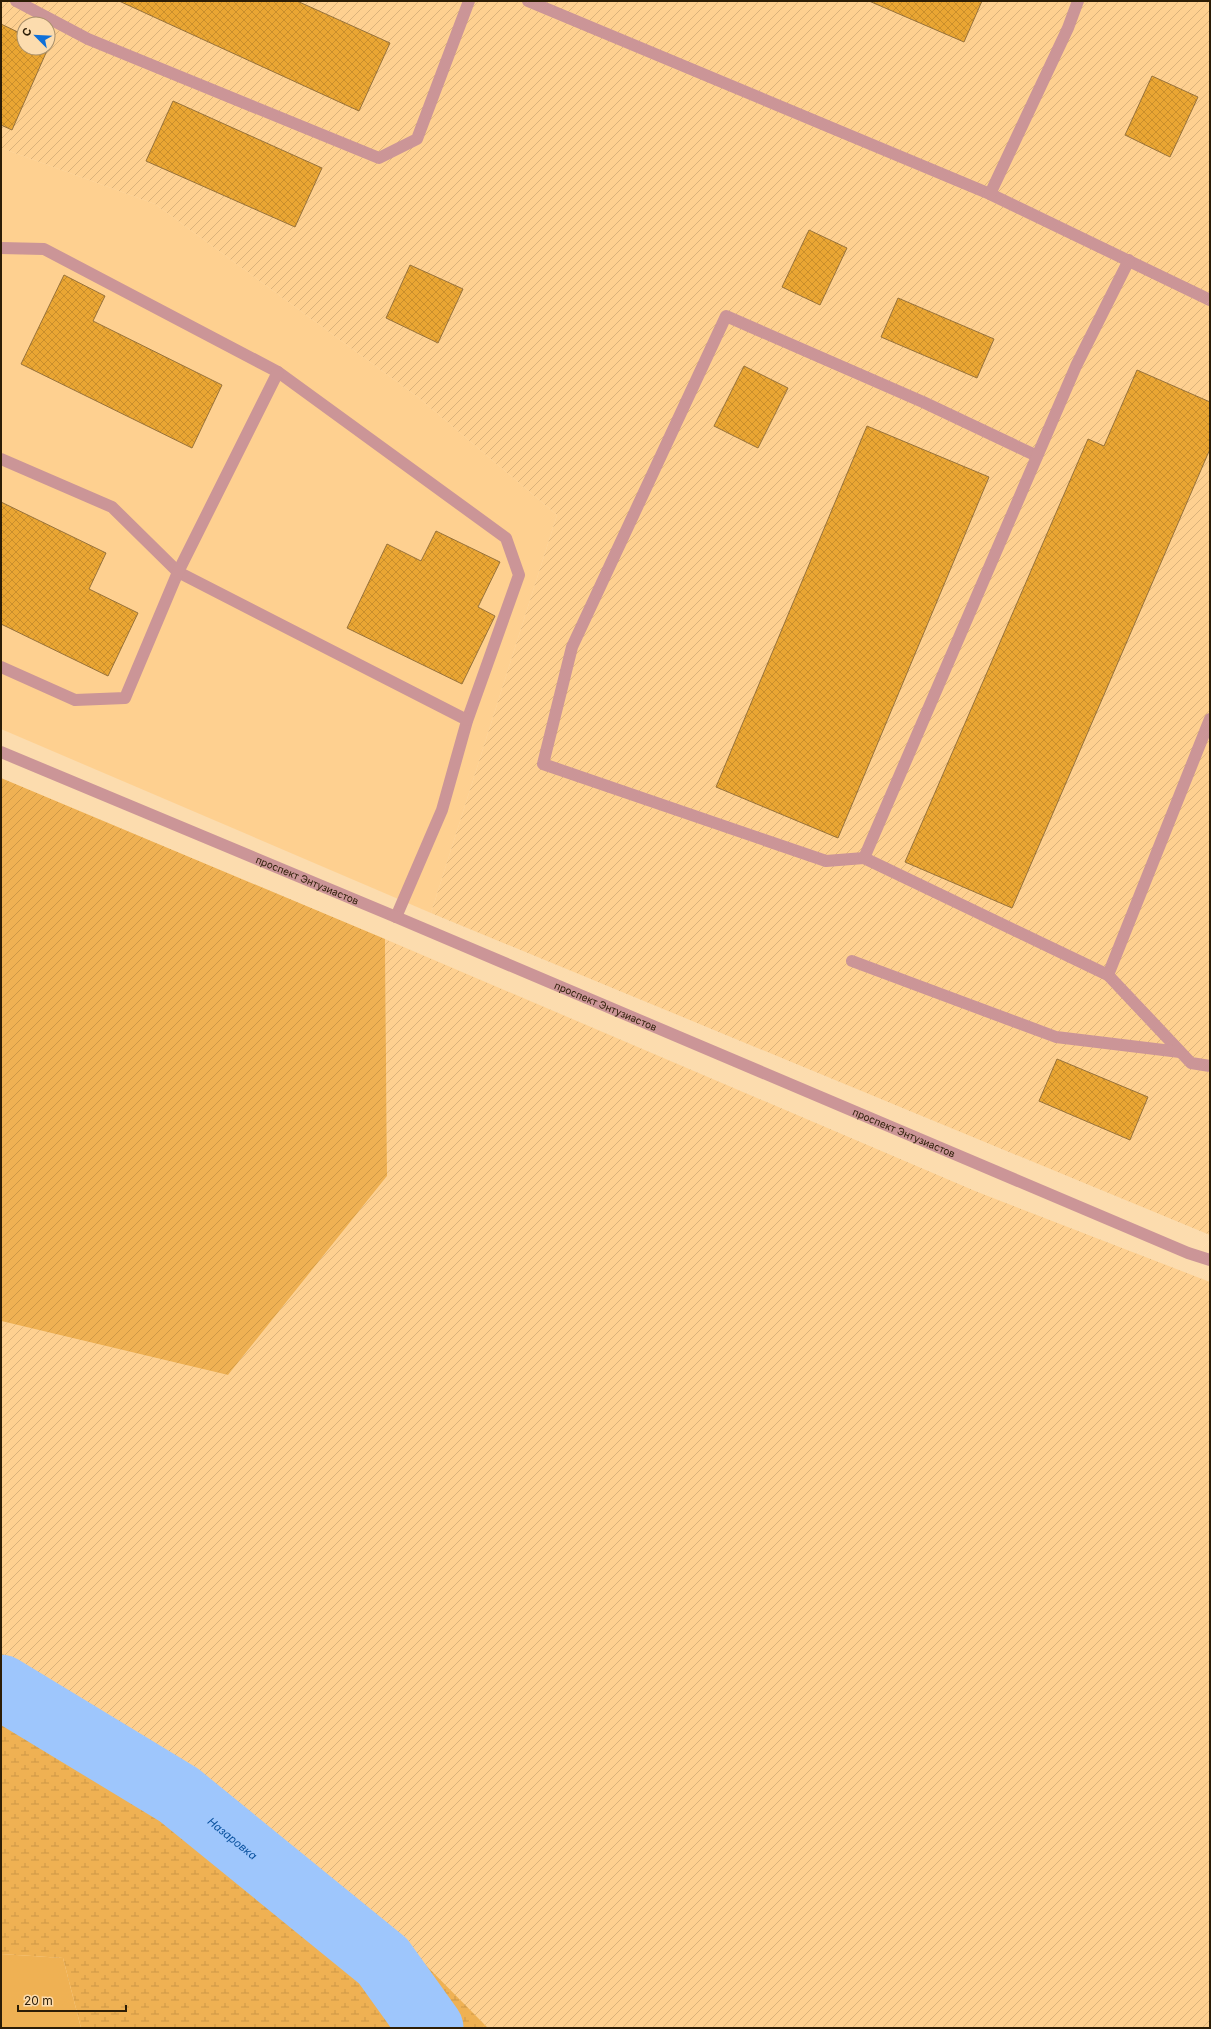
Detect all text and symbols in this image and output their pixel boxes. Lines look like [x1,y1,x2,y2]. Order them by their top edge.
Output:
north arrow [16,16,56,56]
text: С [19,25,35,38]
street label: проспект Энтузиастов [254,853,361,907]
street label: проспект Энтузиастов [553,979,659,1033]
street label: проспект Энтузиастов [851,1106,957,1160]
water label: Назаровка [205,1814,260,1863]
scale bar [18,1987,126,2013]
text: 20 m [24,1993,53,2008]

